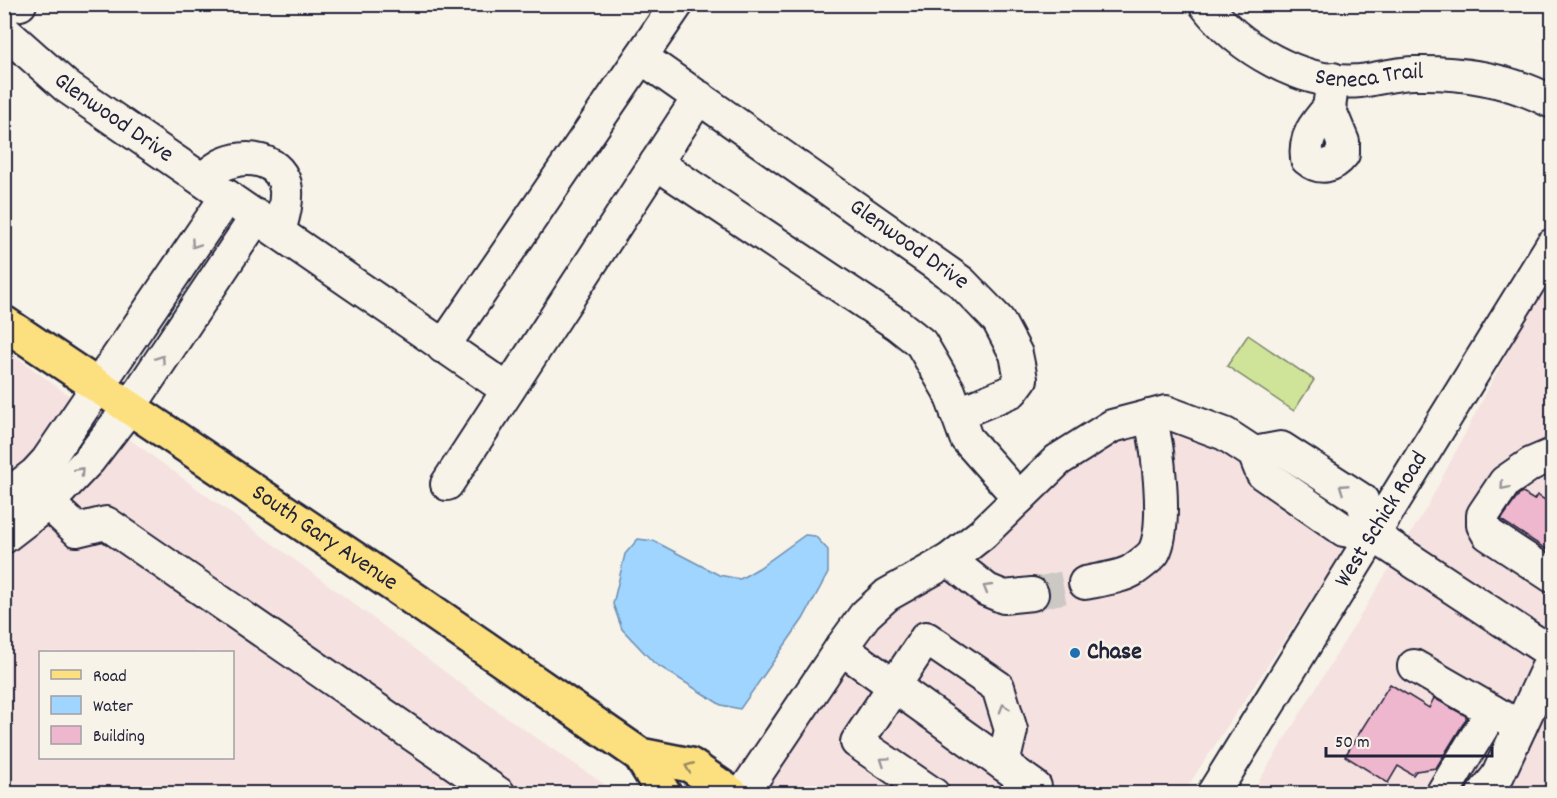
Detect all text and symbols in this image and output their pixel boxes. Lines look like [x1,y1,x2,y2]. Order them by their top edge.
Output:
street label: Seneca Trail [1312,56,1424,99]
street label: Glenwood Drive [45,65,180,172]
street label: Glenwood Drive [842,191,977,298]
one-way arrow [191,238,202,249]
one-way arrow [154,355,165,366]
street label: West Schick Road [1327,445,1437,595]
one-way arrow [73,467,84,478]
street label: South Gary Avenue [244,477,404,600]
one-way arrow [1500,479,1511,490]
one-way arrow [1339,484,1349,496]
one-way arrow [983,584,993,596]
place label: Chase [1087,636,1142,670]
marker: Chase [1068,646,1082,660]
legend [39,651,234,759]
text: Road [93,665,127,690]
text: Water [93,695,133,720]
one-way arrow [999,703,1011,714]
scale bar [1326,720,1492,758]
text: Building [93,725,145,750]
text: 50 m [1335,731,1370,756]
one-way arrow [880,757,891,768]
one-way arrow [684,762,695,774]

